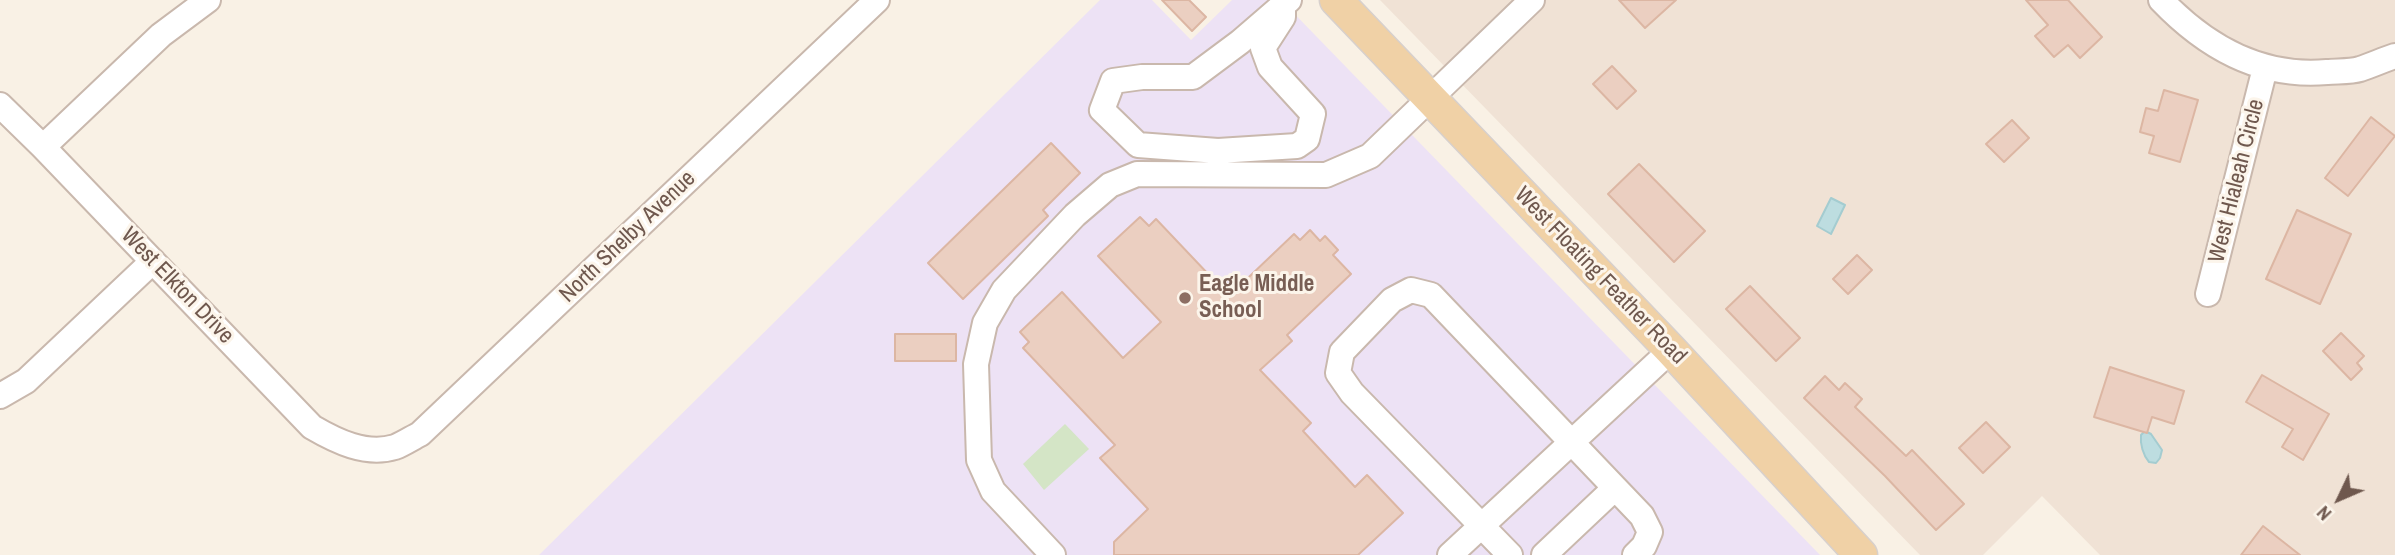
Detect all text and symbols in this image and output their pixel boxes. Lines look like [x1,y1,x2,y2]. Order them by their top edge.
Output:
street label: West Hialeah Circle [2203,96,2271,266]
street label: North Shelby Avenue [554,165,702,309]
street label: West Floating Feather Road [1508,182,1692,370]
street label: West Elkton Drive [115,222,239,350]
place label: Eagle Middle School [1199,271,1314,325]
marker: Eagle Middle School [1177,290,1193,306]
north arrow [2304,464,2374,534]
text: N [2311,501,2337,527]

